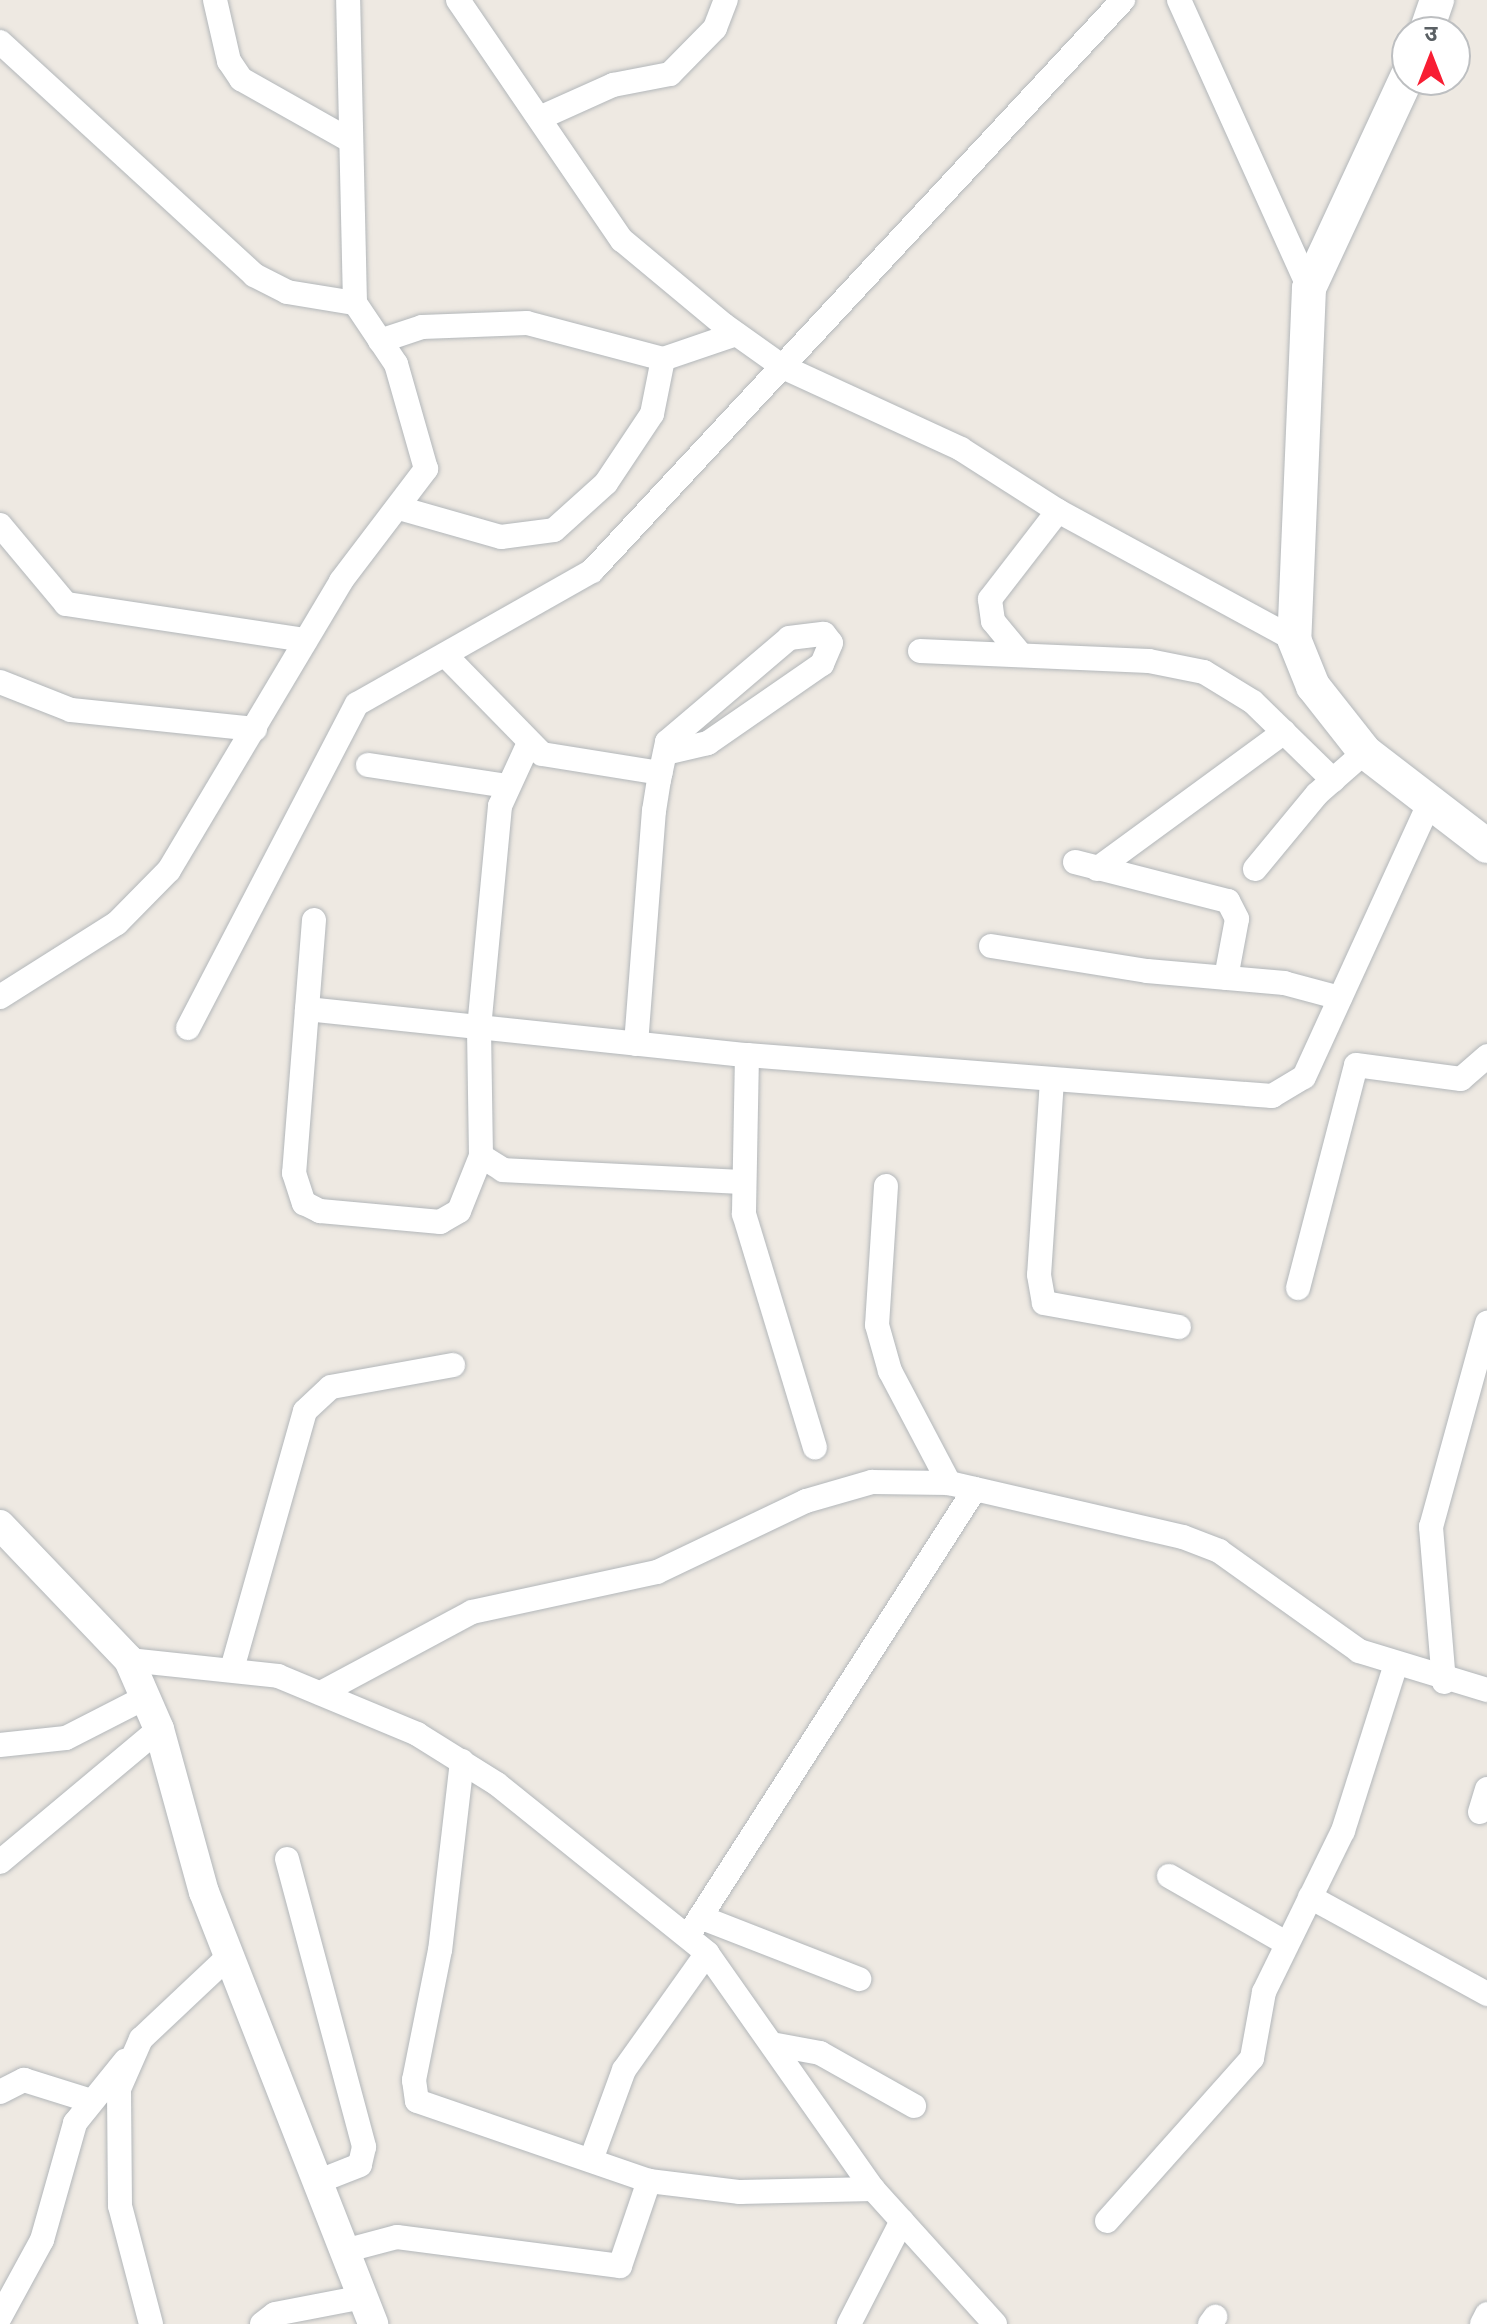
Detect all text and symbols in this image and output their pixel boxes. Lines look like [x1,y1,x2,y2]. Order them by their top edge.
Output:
north arrow [1391,16,1471,96]
text: उ [1425,20,1437,47]

